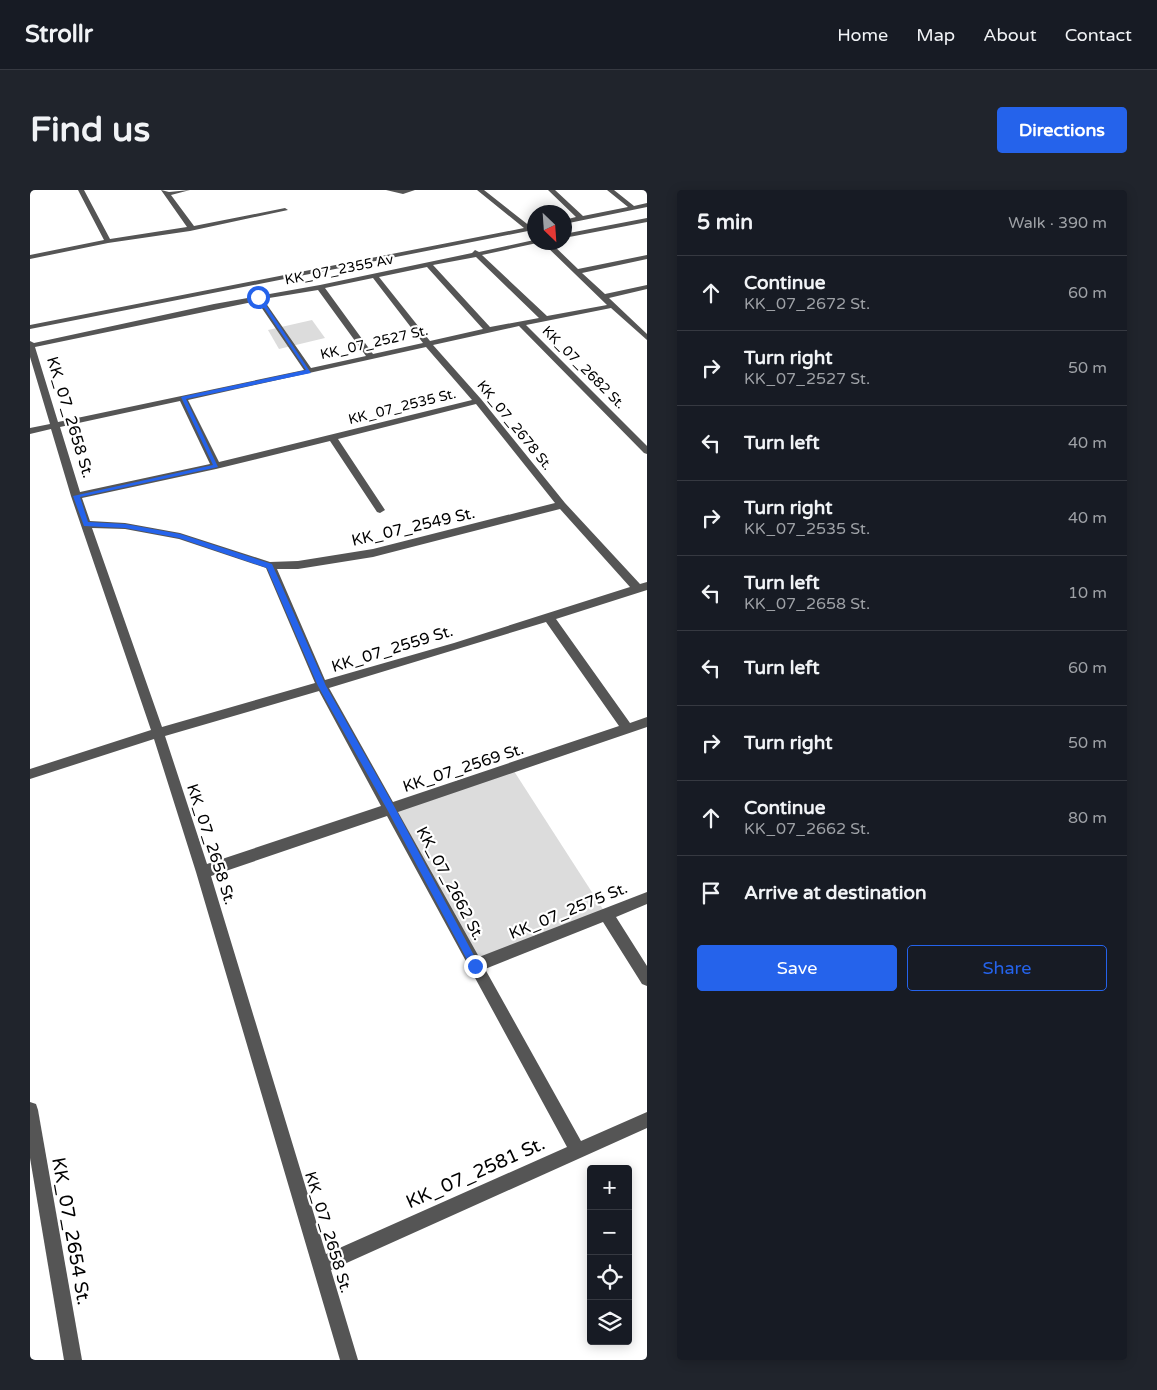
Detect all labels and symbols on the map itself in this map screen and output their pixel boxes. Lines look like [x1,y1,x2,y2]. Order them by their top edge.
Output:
north arrow [527,205,572,250]
street label: KK_07_2355 Av [283,251,395,288]
route start [247,286,270,309]
street label: KK_07_2527 St. [318,322,430,363]
street label: KK_07_2682 St. [539,322,629,412]
street label: KK_07_2658 St. [42,354,98,481]
street label: KK_07_2678 St. [473,377,556,474]
street label: KK_07_2535 St. [347,385,458,428]
street label: KK_07_2549 St. [350,503,477,551]
street label: KK_07_2559 St. [329,621,456,677]
street label: KK_07_2569 St. [400,739,526,797]
street label: KK_07_2658 St. [182,781,240,907]
street label: KK_07_2662 St. [412,823,489,944]
street label: KK_07_2575 St. [506,878,631,944]
route end [464,955,487,978]
street label: KK_07_2581 St. [403,1132,548,1213]
street label: KK_07_2654 St. [47,1156,95,1307]
street label: KK_07_2658 St. [300,1169,356,1296]

